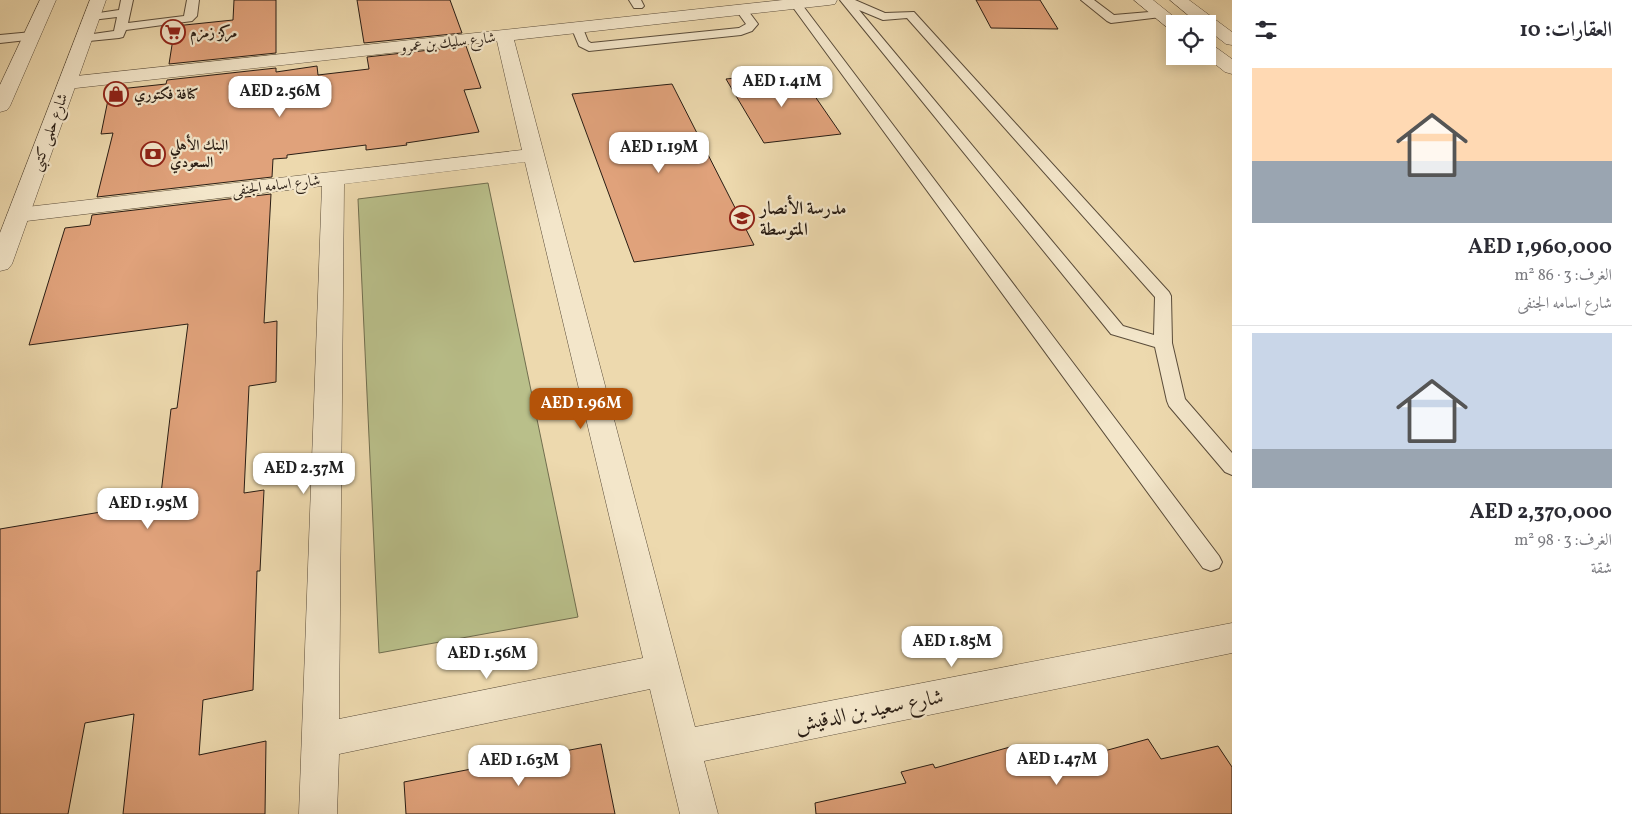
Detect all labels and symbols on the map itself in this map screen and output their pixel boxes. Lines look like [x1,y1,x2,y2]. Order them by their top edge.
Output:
supermarket icon: مركز زمزم [160,19,186,45]
place label: مركز زمزم [190,23,237,45]
street label: شارع سليك بن عمرو [398,28,497,60]
pin: AED 1.41M [725,66,839,108]
pin: AED 2.56M [223,76,337,118]
shop icon: كنافة فكتوري [103,81,129,107]
place label: كنافة فكتوري [134,85,199,106]
street label: شارع حلمى كتبى [27,91,75,175]
pin: AED 1.19M [602,132,716,174]
place label: البنك الأهلي السعودي [169,134,228,174]
bank icon: البنك الأهلي السعودي [140,141,166,167]
street label: شارع اسامه الجنفى [231,171,322,203]
place label: مدرسة الأنصار المتوسطة [758,194,847,243]
school or university icon: مدرسة الأنصار المتوسطة [729,205,755,231]
pin: AED 1.96M [524,388,638,430]
pin: AED 2.37M [247,452,361,495]
pin: AED 1.95M [91,488,205,530]
pin: AED 1.85M [895,626,1009,668]
pin: AED 1.56M [430,638,544,680]
street label: شارع سعيد بن الدقيش [792,683,947,742]
pin: AED 1.63M [462,744,576,787]
pin: AED 1.47M [1000,744,1114,786]

